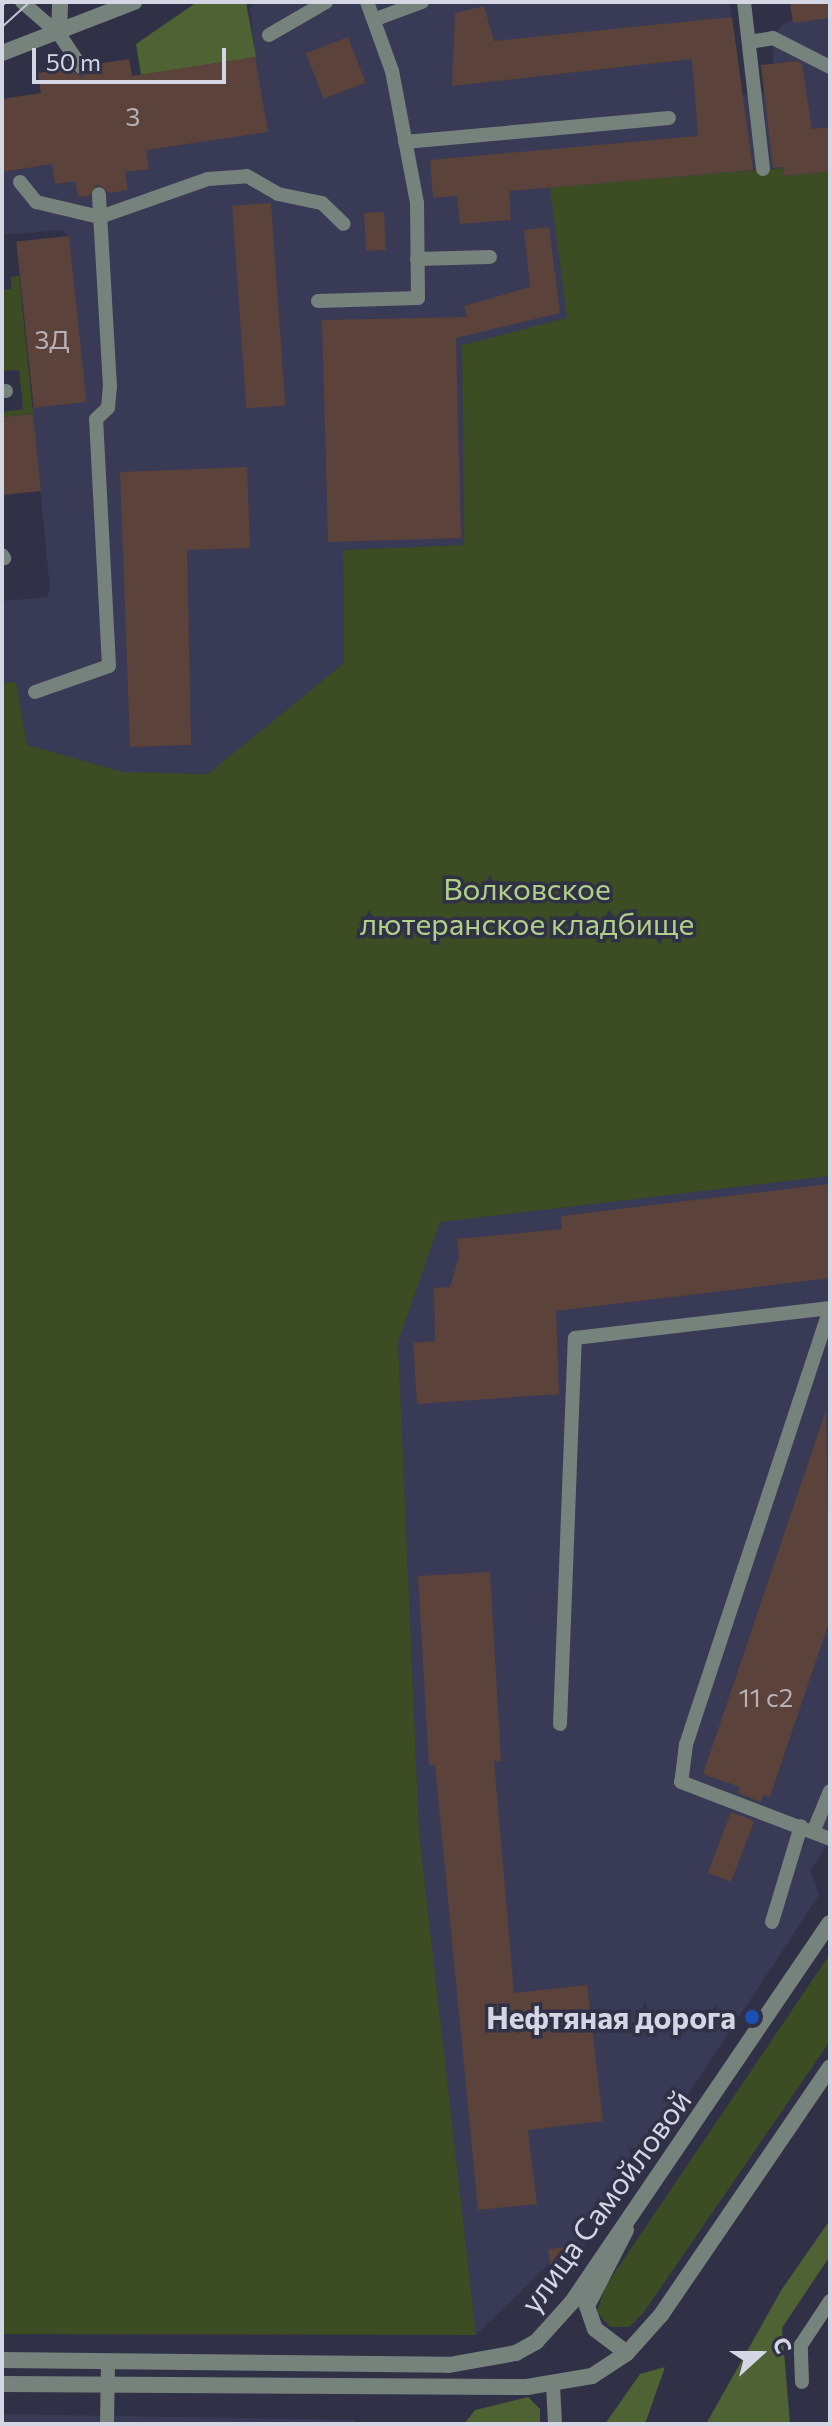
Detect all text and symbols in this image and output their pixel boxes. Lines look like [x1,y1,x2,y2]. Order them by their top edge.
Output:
scale bar [36,32,230,82]
text: 50 m [46,47,101,76]
house number: 3 [126,100,140,132]
house number: 3Д [34,323,70,355]
park label: Волковское лютеранское кладбище [360,870,694,940]
house number: 11 с2 [739,1681,793,1713]
place label: Нефтяная дорога [486,1999,736,2035]
marker: Нефтяная дорога [743,2008,761,2026]
street label: улица Самойловой [512,2083,698,2319]
north arrow [720,2314,800,2394]
text: С [768,2333,798,2357]

